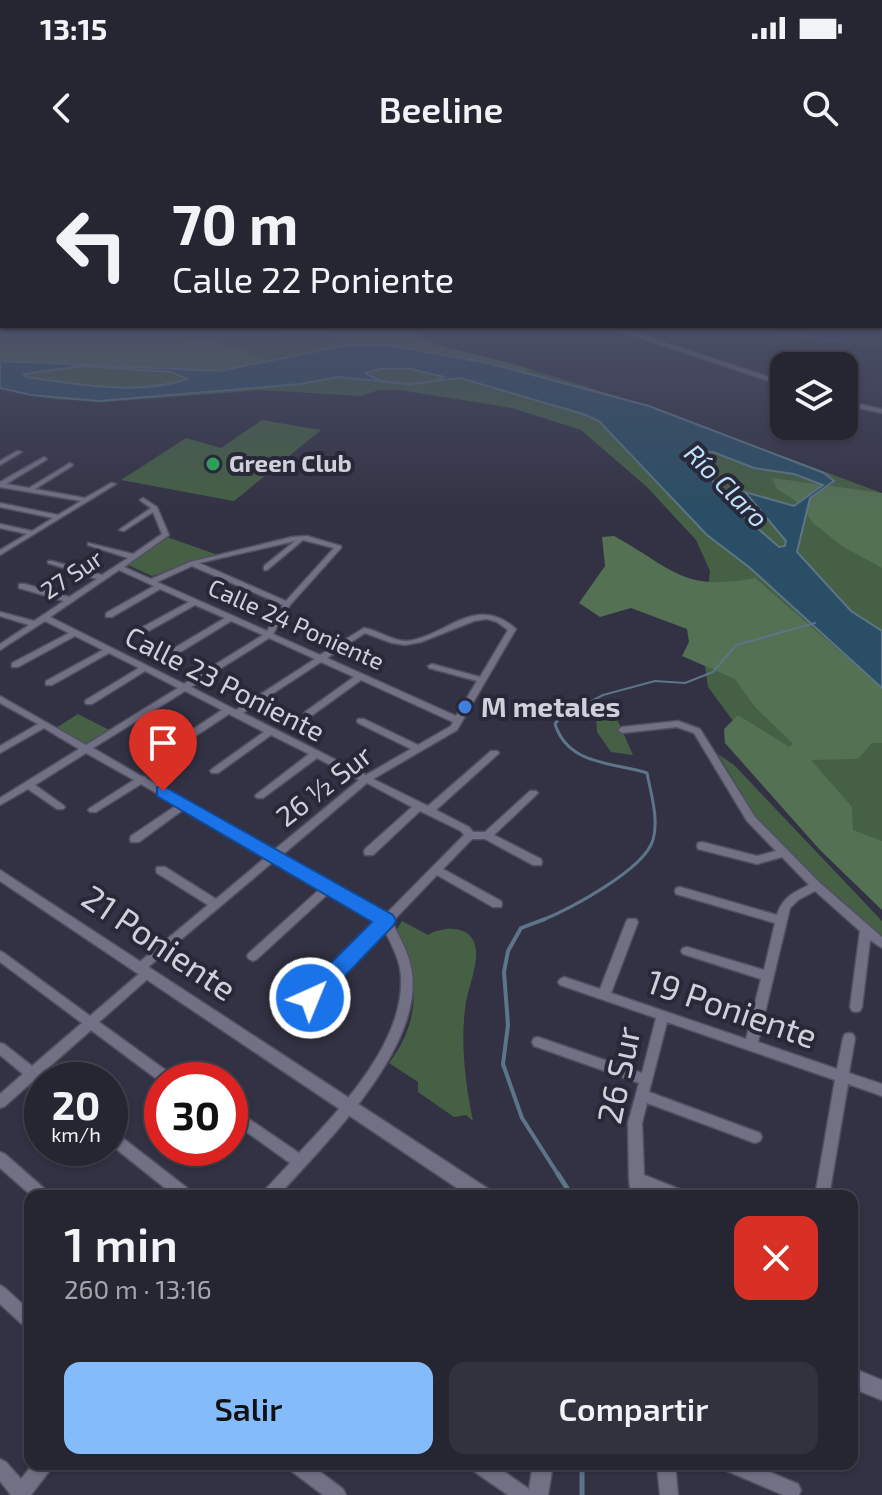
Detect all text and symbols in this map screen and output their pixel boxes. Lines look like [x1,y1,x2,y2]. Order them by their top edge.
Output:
text: 13:15 [40,10,107,46]
icon: back [40,86,84,130]
icon: search [798,86,842,130]
text: Beeline [379,87,503,130]
text: 70 m [172,189,298,256]
icon: left [40,192,144,296]
text: Calle 22 Poniente [172,257,454,300]
map controls [770,352,858,440]
button: layers [770,352,858,440]
water label: Río Claro [679,437,775,533]
place label: Green Club [229,448,352,477]
marker: Green Club [204,455,222,473]
street label: 27 Sur [35,543,108,605]
street label: Calle 24 Poniente [204,572,389,675]
street label: Calle 23 Poniente [120,618,331,748]
place label: M metales [481,689,620,723]
marker: M metales [456,698,474,716]
pin [129,709,197,791]
icon: arrive [141,721,185,765]
street label: 26 ½ Sur [269,737,378,833]
street label: 21 Poniente [75,875,245,1008]
position arrow [268,956,352,1040]
street label: 19 Poniente [642,959,823,1056]
street label: 26 Sur [587,1022,648,1127]
speed limit sign: 30 [144,1062,248,1166]
text: 20 [52,1080,100,1128]
text: km/h [51,1122,101,1146]
text: 1 min [64,1214,178,1272]
button: close [734,1216,818,1300]
text: 260 m · 13:16 [64,1273,212,1304]
button: Salir [64,1362,433,1454]
button: Compartir [449,1362,818,1454]

